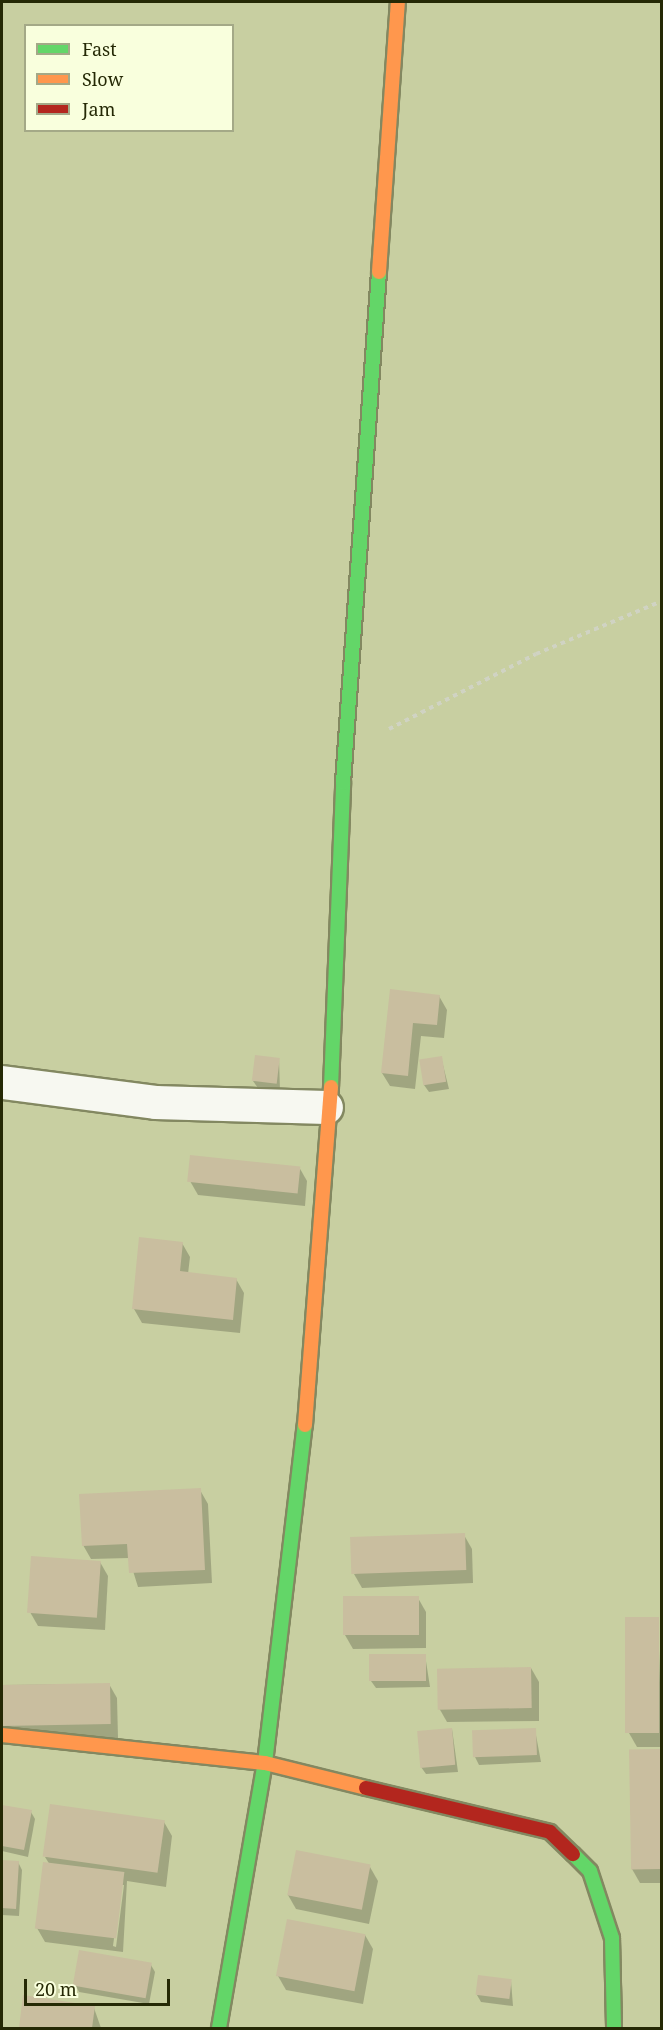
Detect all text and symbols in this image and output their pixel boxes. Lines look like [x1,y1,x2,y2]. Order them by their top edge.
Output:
legend [24,24,234,132]
text: Fast [82,37,117,61]
text: Slow [82,67,123,91]
text: Jam [82,97,116,121]
scale bar [27,1967,172,2005]
text: 20 m [35,1977,77,2001]

